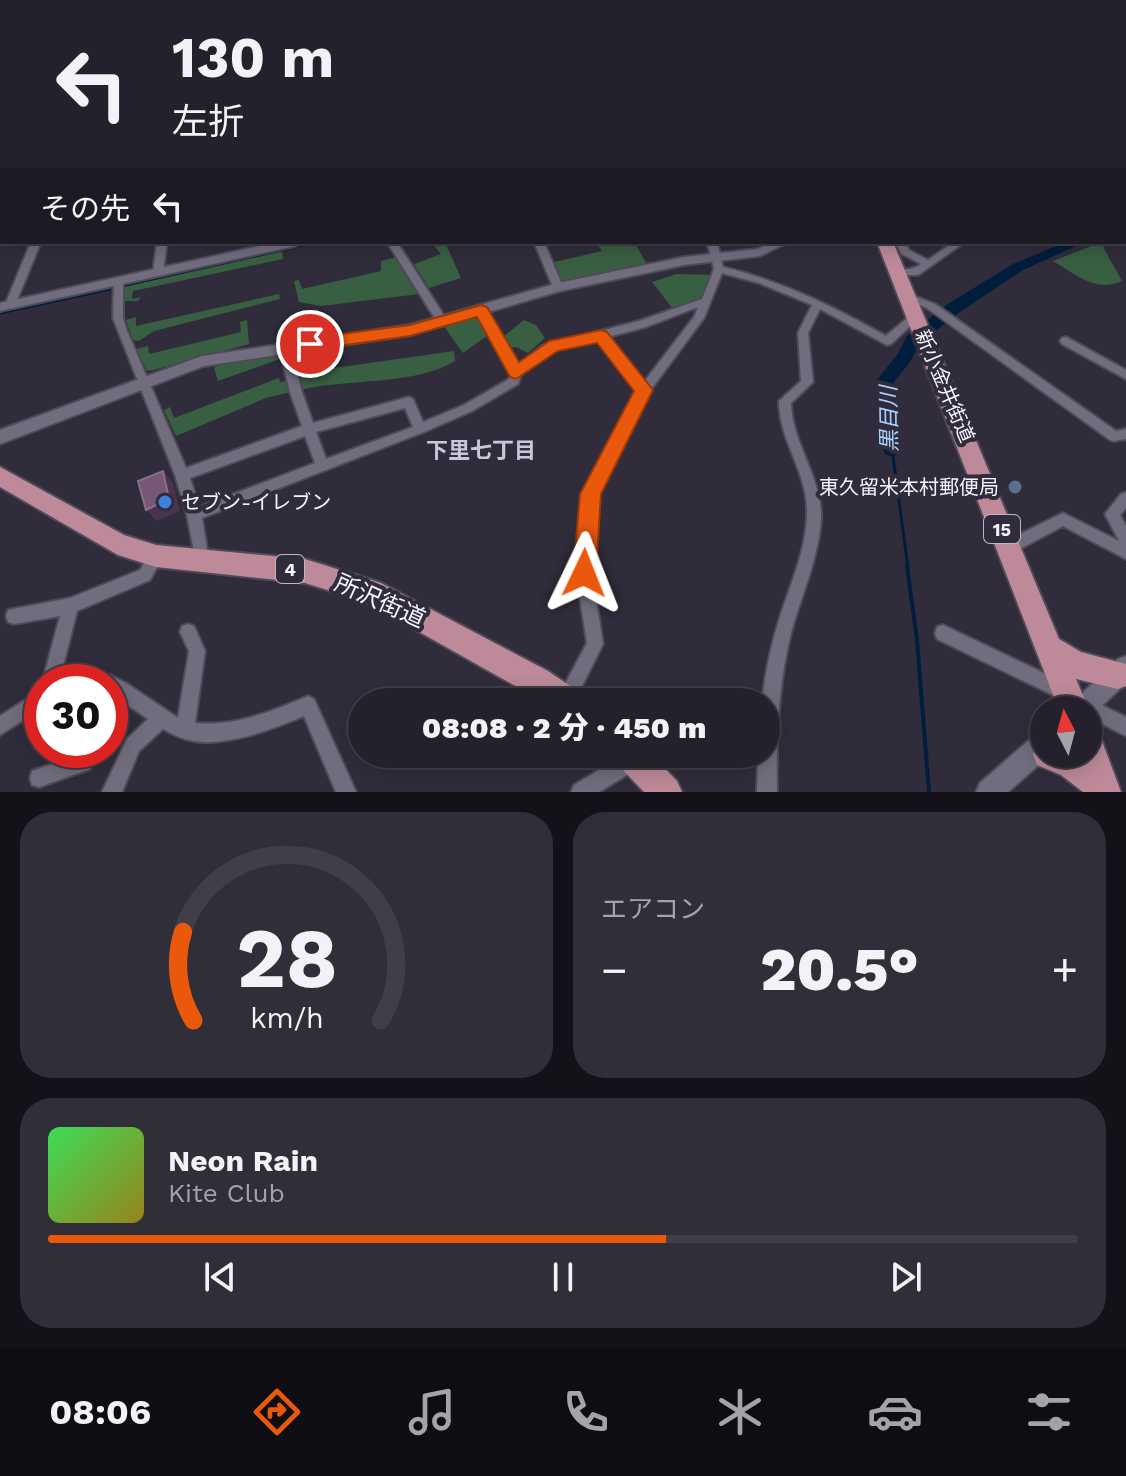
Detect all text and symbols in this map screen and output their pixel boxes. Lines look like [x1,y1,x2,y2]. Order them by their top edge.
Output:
text: 130 m [172,25,334,91]
icon: left [40,32,144,136]
text: 左折 [172,101,244,143]
icon: left [146,184,190,228]
text: その先 [40,191,130,226]
pin [276,310,344,378]
icon: arrive [288,322,332,366]
street label: 新小金井街道 [911,326,979,446]
water label: 黒目川 [876,384,902,452]
district label: 下里七丁目 [426,438,536,463]
place label: 東久留米本村郵便局 [819,475,999,499]
marker: 東久留米本村郵便局 [1006,478,1024,496]
place label: セブン-イレブン [181,490,331,514]
marker: セブン-イレブン [156,493,174,511]
road number: 15 [984,515,1020,543]
position arrow [542,531,626,615]
road number: 4 [276,555,304,583]
street label: 所沢街道 [330,569,430,633]
speed limit sign: 30 [24,664,128,768]
north arrow [1030,696,1102,768]
map controls [1030,696,1102,768]
text: 08:08 · 2 分 · 450 m [422,710,706,745]
text: エアコン [601,894,705,924]
text: 28 [236,910,337,1007]
text: 20.5° [760,934,919,1005]
text: − [601,944,628,996]
text: + [1051,944,1078,996]
text: km/h [250,1001,323,1035]
text: Neon Rain [168,1143,318,1178]
text: Kite Club [168,1178,285,1208]
icon: previous [198,1255,242,1299]
icon: pause [541,1255,585,1299]
icon: next [884,1255,928,1299]
icon: directions [249,1384,305,1440]
icon: music [404,1384,460,1440]
icon: phone [558,1384,614,1440]
icon: climate [712,1384,768,1440]
icon: car [867,1384,923,1440]
icon: filters [1021,1384,1077,1440]
text: 08:06 [49,1391,151,1433]

